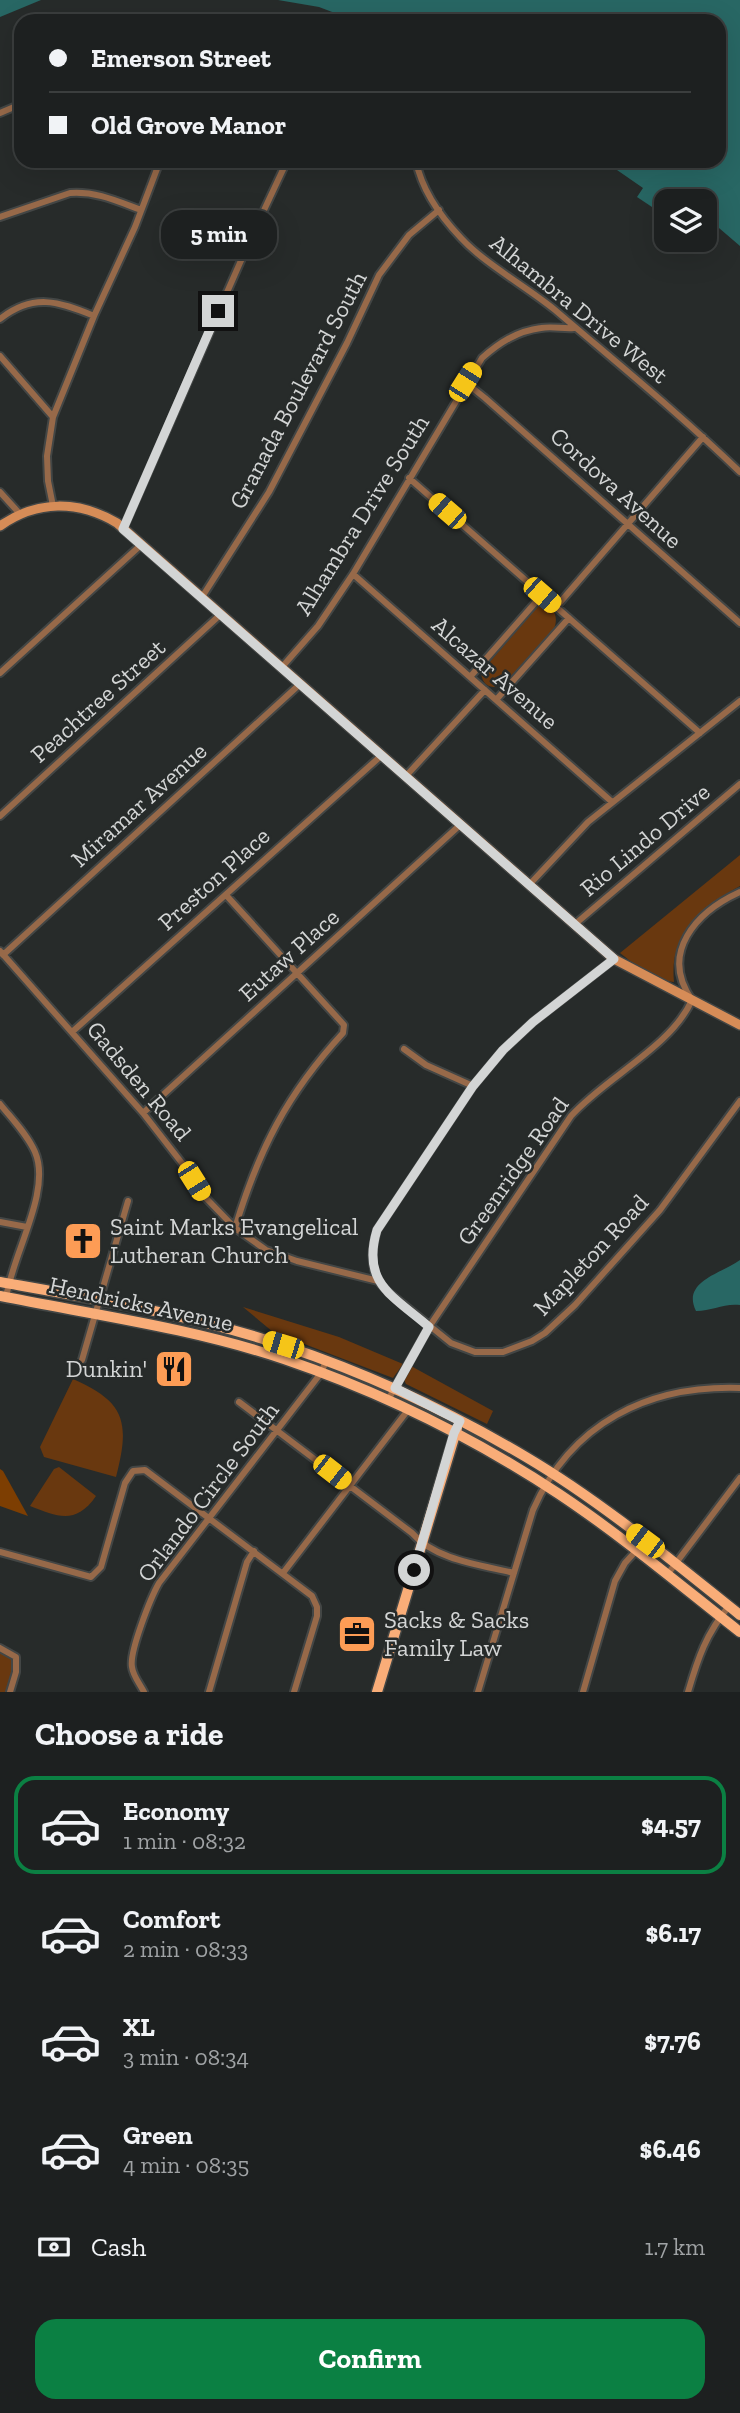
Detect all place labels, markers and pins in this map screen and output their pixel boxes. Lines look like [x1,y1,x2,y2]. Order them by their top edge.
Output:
place label: Saint Marks Evangelical Lutheran Church [110,1212,358,1269]
church icon: Saint Marks Evangelical Lutheran Church [62,1220,104,1262]
restaurant icon: Dunkin' [153,1348,195,1390]
place label: Dunkin' [66,1354,147,1383]
place label: Sacks & Sacks Family Law [384,1605,529,1662]
office icon: Sacks & Sacks Family Law [336,1613,378,1655]

